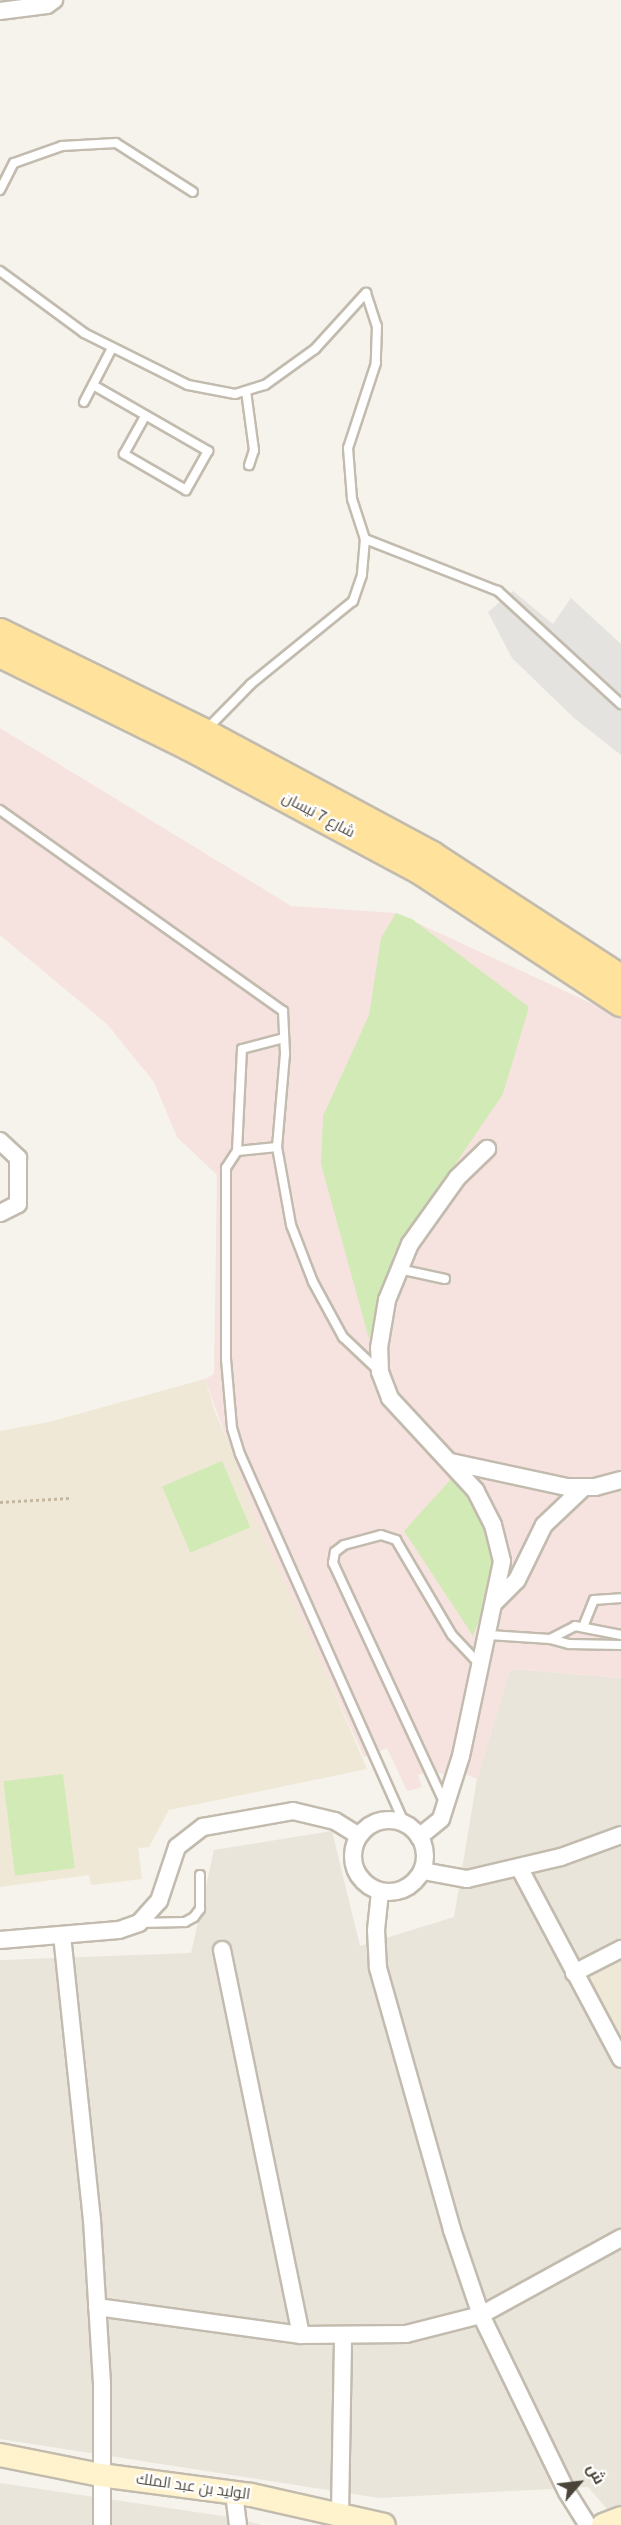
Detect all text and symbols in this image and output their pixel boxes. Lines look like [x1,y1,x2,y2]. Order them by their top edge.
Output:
street label: شارع 7 نيسان [279,789,357,843]
north arrow [549,2453,609,2513]
text: ش [581,2461,609,2488]
street label: الوليد بن عبد الملك [135,2471,251,2505]

